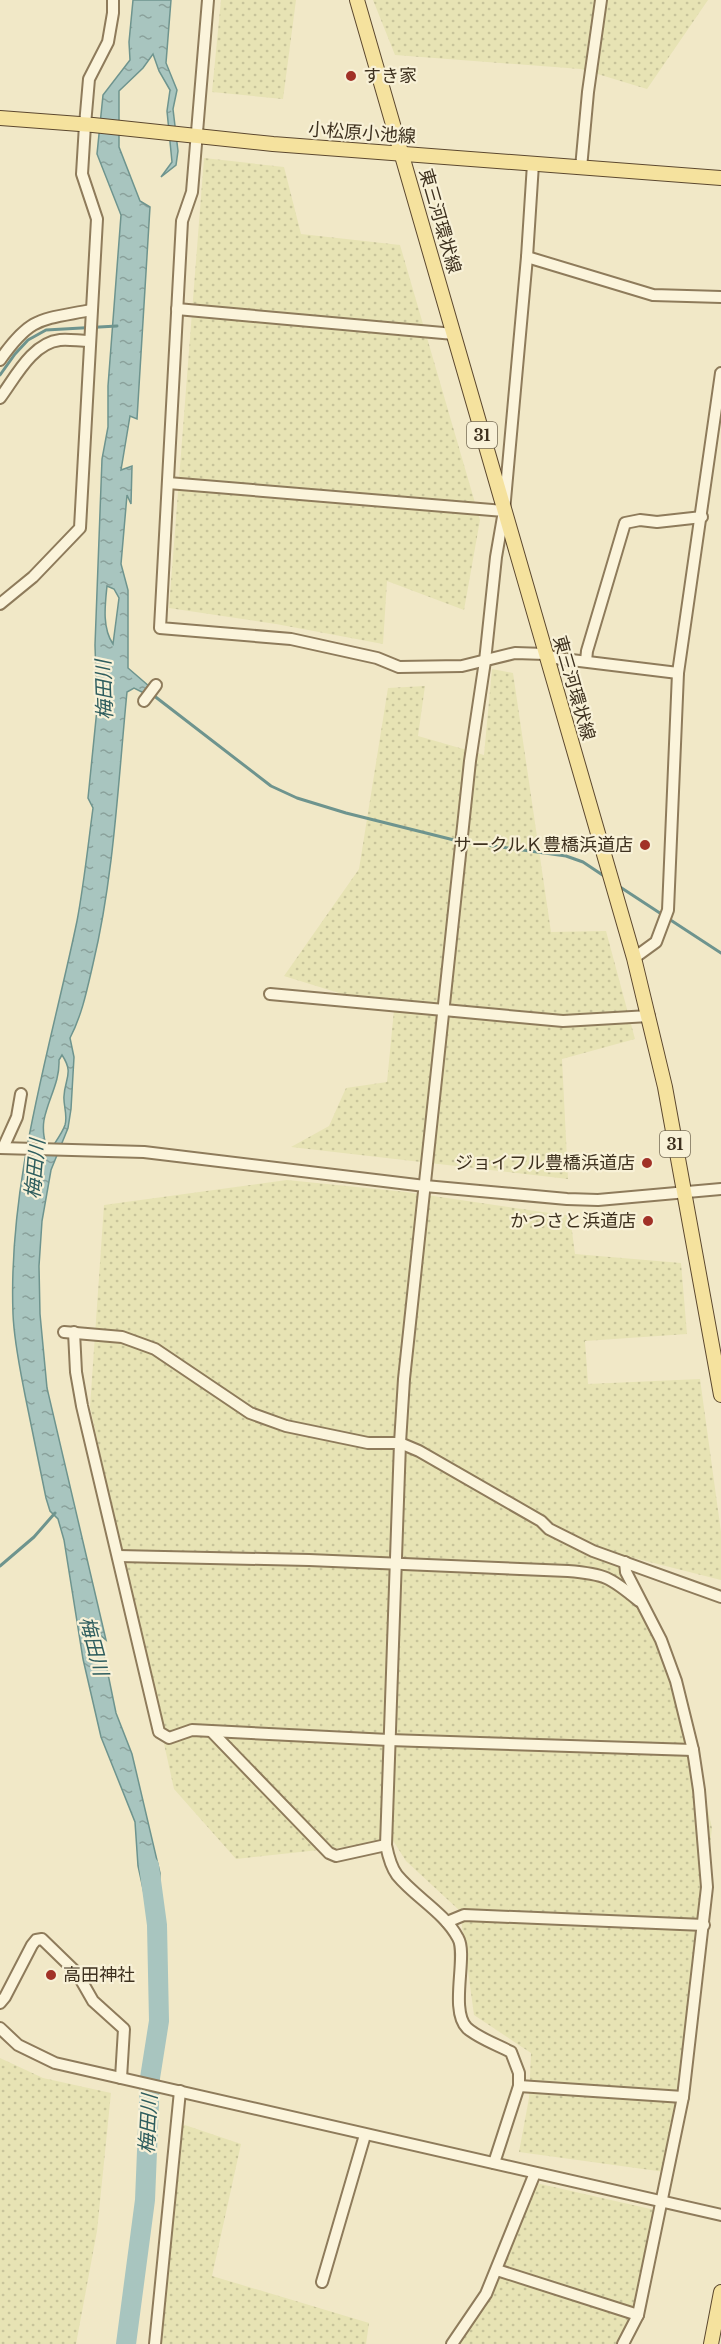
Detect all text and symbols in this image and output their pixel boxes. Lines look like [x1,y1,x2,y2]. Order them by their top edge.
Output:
place label: すき家 [363,65,417,87]
marker: すき家 [344,69,358,83]
street label: 小松原小池線 [307,118,417,148]
street label: 東三河環状線 [415,166,465,276]
road number: 31 [467,422,497,448]
street label: 東三河環状線 [549,633,599,743]
water label: 梅田川 [91,658,117,720]
place label: サークルＫ豊橋浜道店 [454,834,633,856]
marker: サークルＫ豊橋浜道店 [638,838,652,852]
road number: 31 [660,1131,690,1157]
water label: 梅田川 [20,1136,50,1200]
place label: ジョイフル豊橋浜道店 [455,1152,635,1174]
marker: ジョイフル豊橋浜道店 [640,1156,654,1170]
place label: かつさと浜道店 [510,1210,636,1232]
marker: かつさと浜道店 [641,1214,655,1228]
water label: 梅田川 [75,1614,114,1680]
place label: 高田神社 [63,1964,135,1986]
marker: 高田神社 [44,1968,58,1982]
water label: 梅田川 [134,2091,162,2155]

